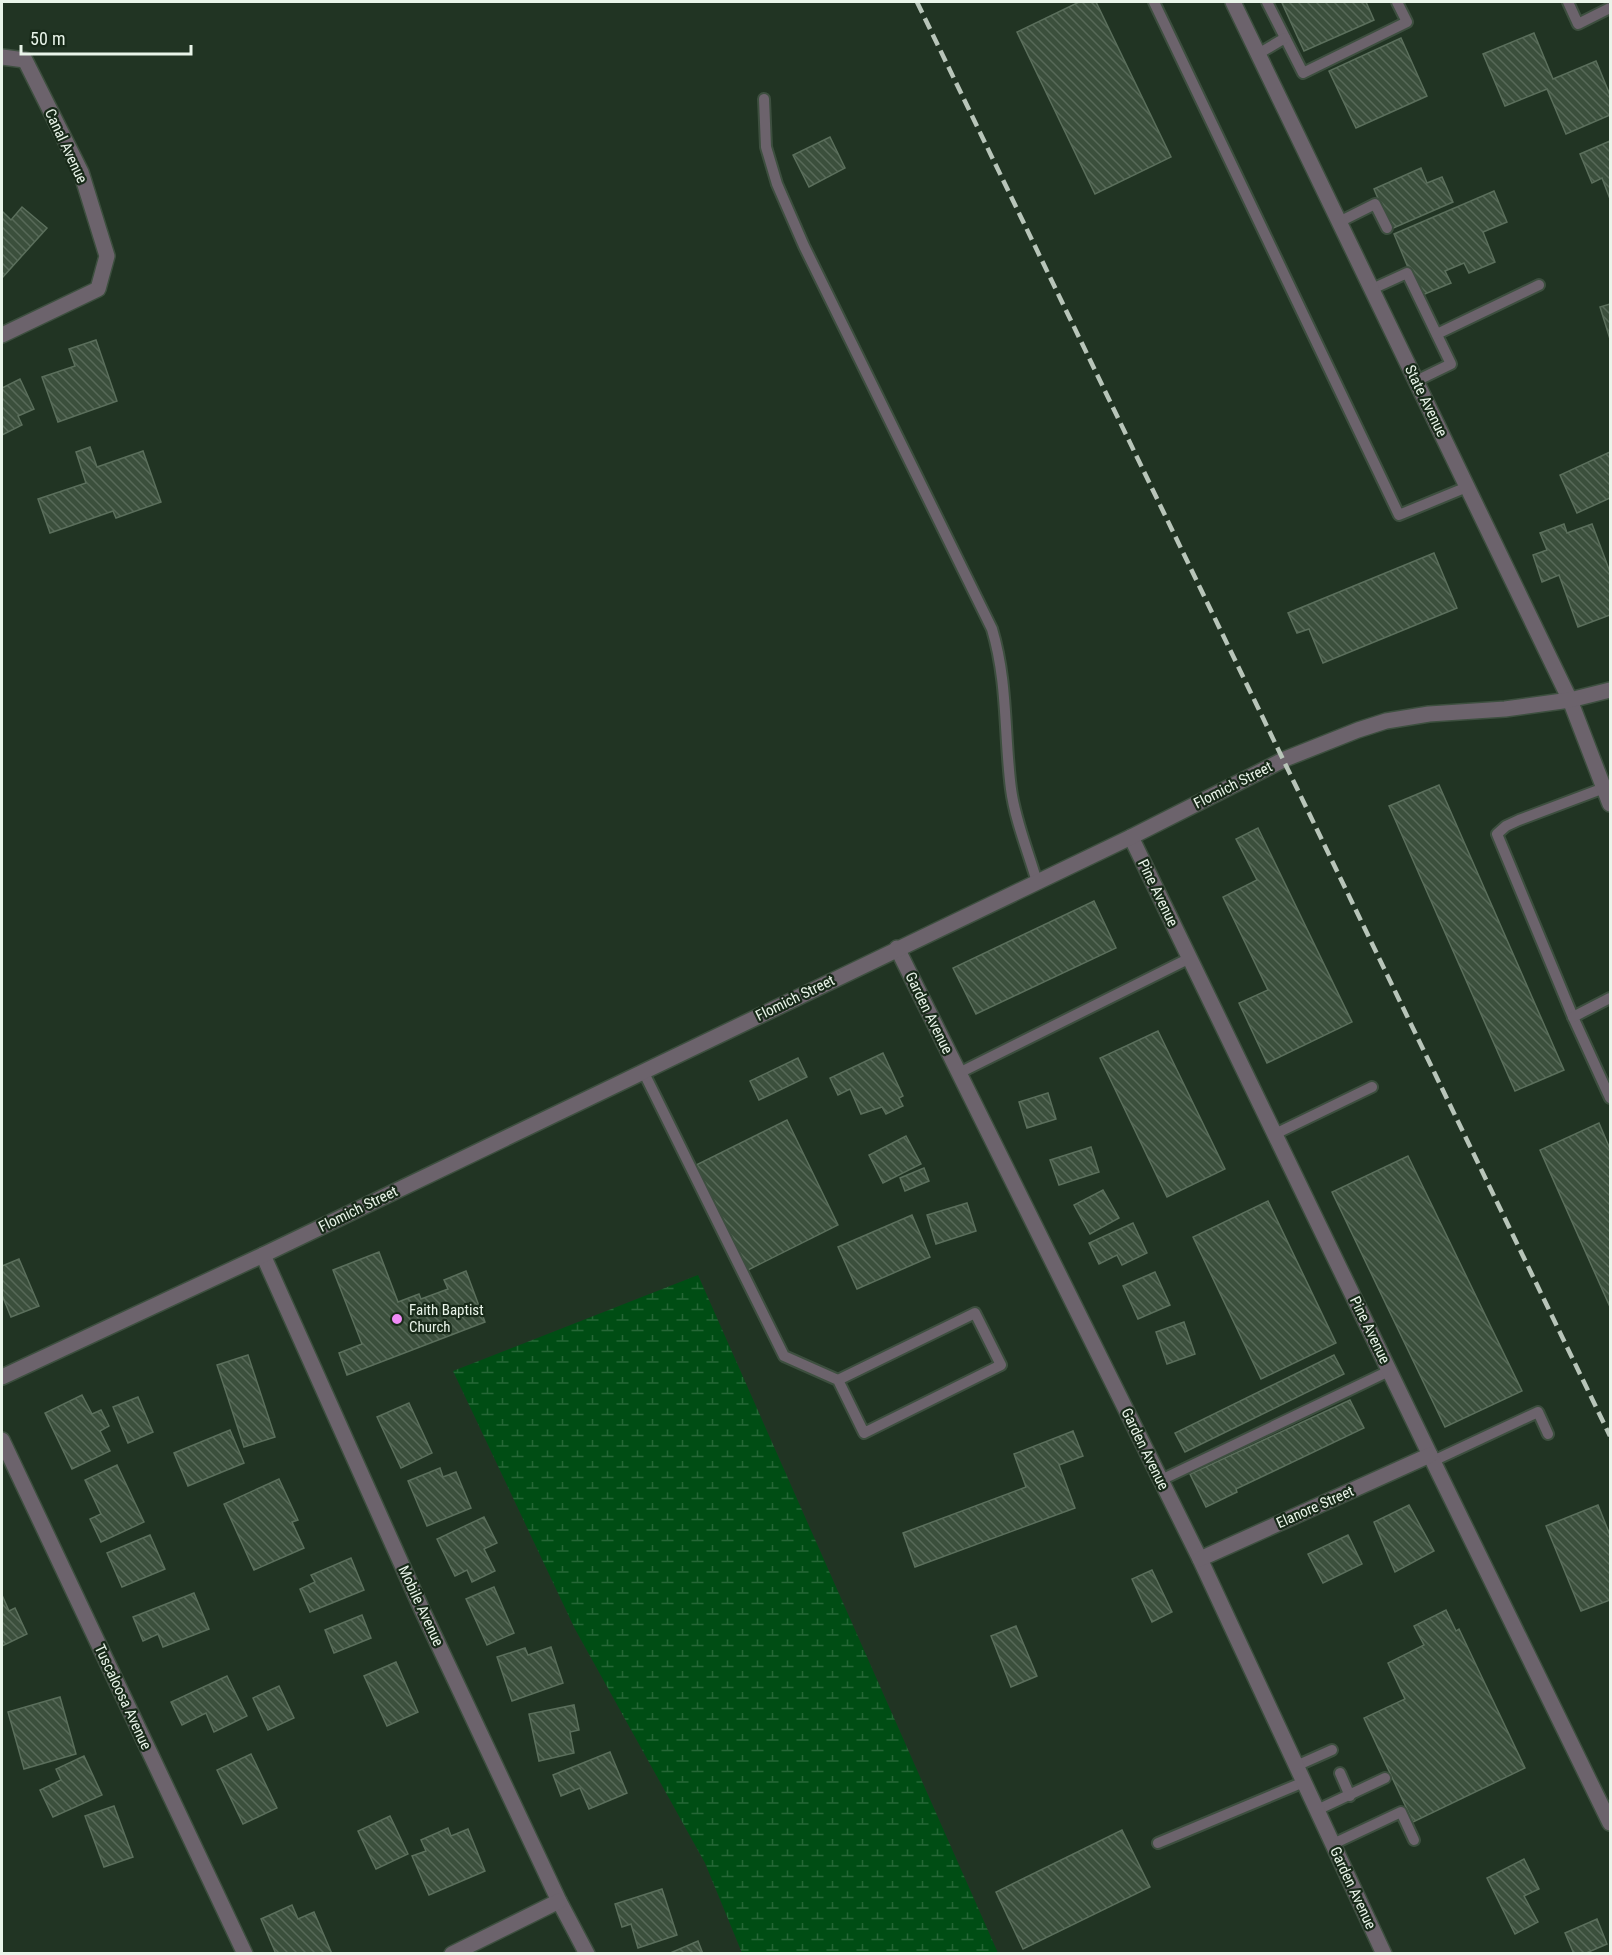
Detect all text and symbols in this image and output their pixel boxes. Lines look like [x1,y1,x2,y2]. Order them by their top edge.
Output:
scale bar [21,18,190,56]
text: 50 m [30,28,65,49]
street label: Canal Avenue [41,106,91,186]
street label: State Avenue [1401,362,1451,440]
street label: Flomich Street [1191,758,1275,812]
street label: Pine Avenue [1134,856,1182,930]
street label: Garden Avenue [901,969,957,1057]
street label: Flomich Street [753,971,837,1025]
street label: Flomich Street [316,1182,400,1236]
street label: Pine Avenue [1346,1293,1394,1367]
place label: Faith Baptist Church [409,1301,484,1336]
marker: Faith Baptist Church [390,1312,404,1326]
street label: Garden Avenue [1117,1405,1173,1493]
street label: Elanore Street [1273,1482,1357,1532]
street label: Mobile Avenue [394,1563,448,1649]
street label: Tuscaloosa Avenue [91,1641,155,1753]
street label: Garden Avenue [1326,1844,1380,1932]

